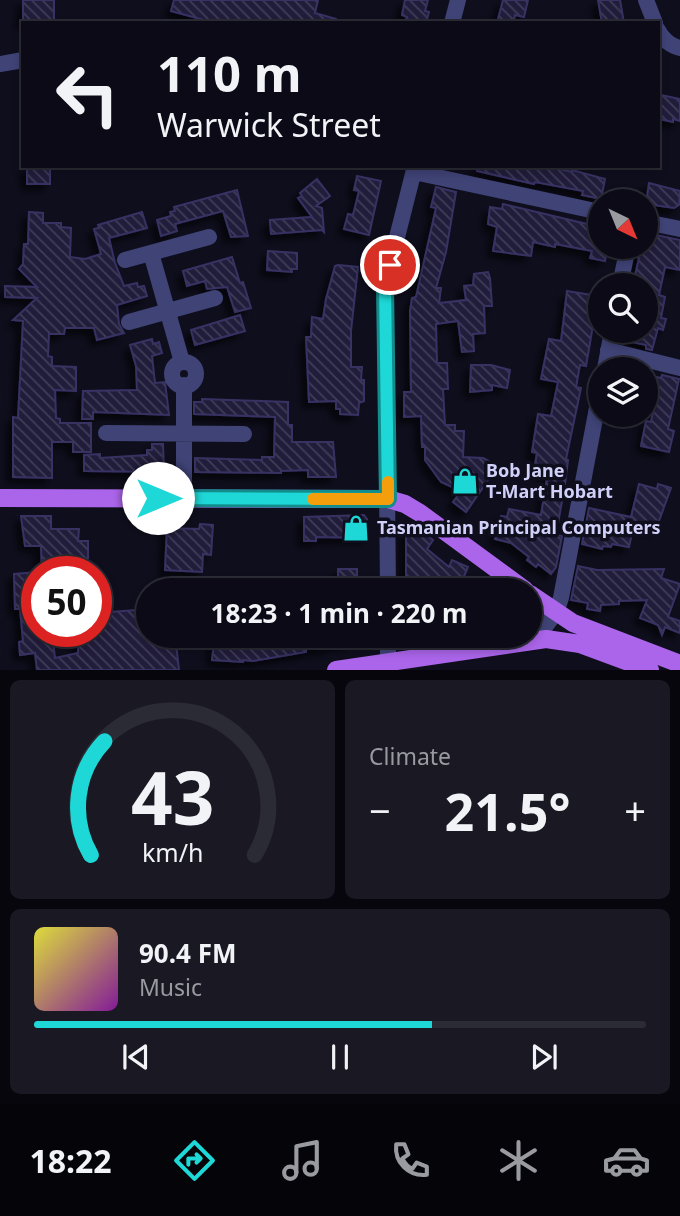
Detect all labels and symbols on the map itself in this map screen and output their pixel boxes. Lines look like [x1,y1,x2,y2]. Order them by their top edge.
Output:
north arrow [588,189,658,259]
pin [360,235,420,295]
place label: Bob Jane T-Mart Hobart [486,458,613,503]
position arrow [121,461,195,535]
shop icon: Bob Jane T-Mart Hobart [450,466,480,496]
shop icon: Tasmanian Principal Computers [341,513,371,543]
place label: Tasmanian Principal Computers [377,515,661,539]
speed limit sign: 50 [21,556,112,647]

